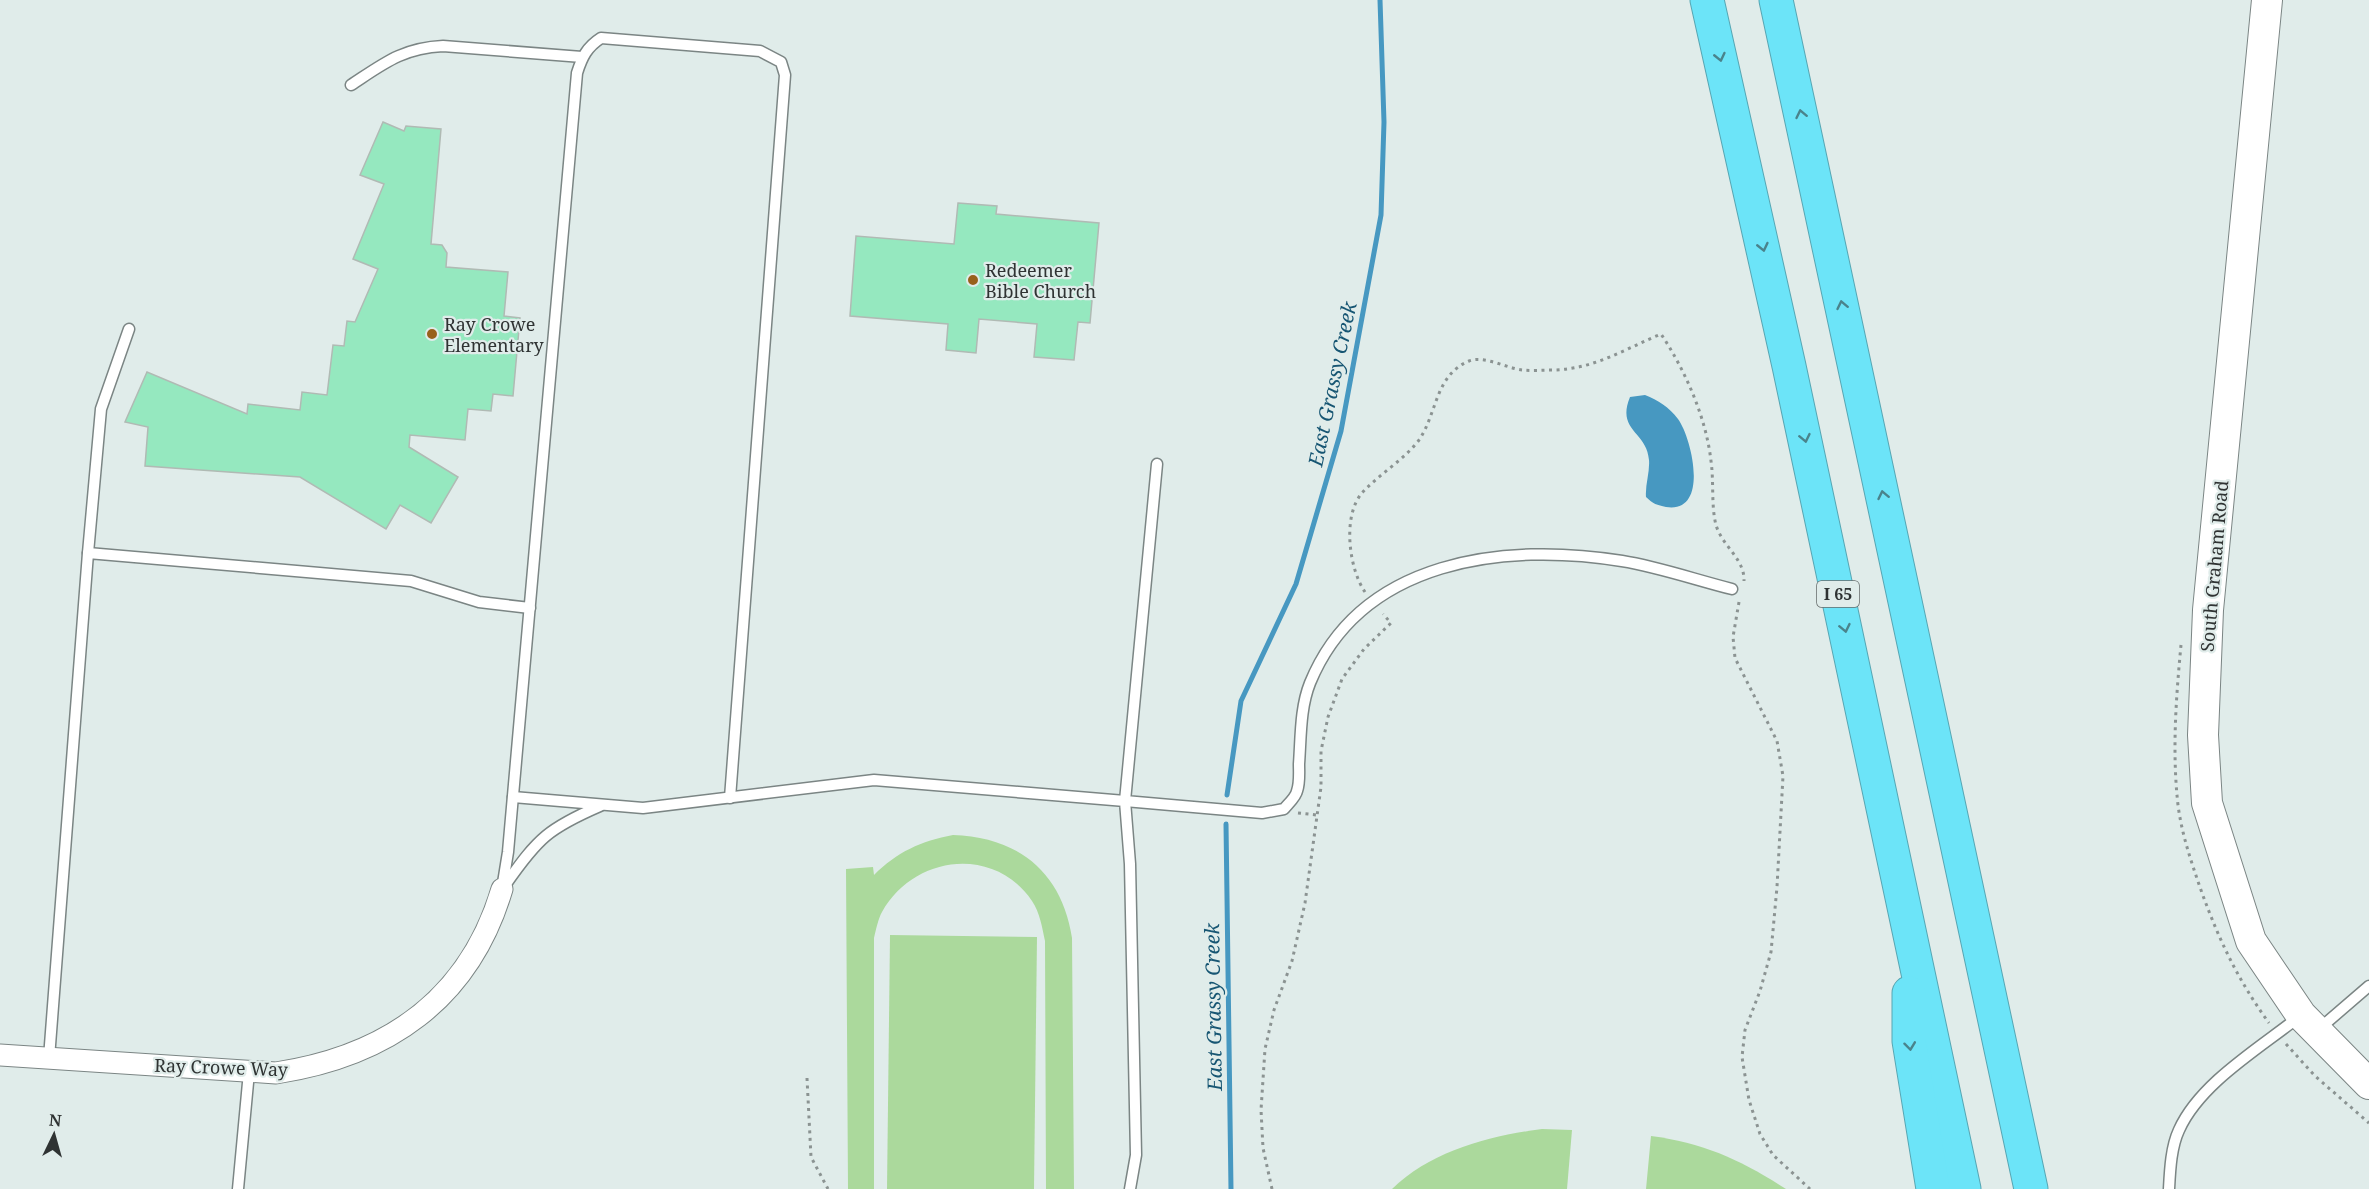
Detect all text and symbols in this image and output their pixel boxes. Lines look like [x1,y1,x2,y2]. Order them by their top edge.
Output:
one-way arrow [1712,52,1725,62]
one-way arrow [1795,109,1808,119]
one-way arrow [1755,242,1768,252]
place label: Redeemer Bible Church [985,258,1096,303]
marker: Redeemer Bible Church [966,273,980,287]
water label: East Grassy Creek [1301,299,1363,470]
one-way arrow [1836,300,1849,310]
place label: Ray Crowe Elementary [444,312,545,357]
marker: Ray Crowe Elementary [425,327,439,341]
one-way arrow [1797,432,1810,442]
street label: South Graham Road [2195,479,2233,653]
one-way arrow [1877,490,1890,500]
road number: I 65 [1817,581,1859,607]
one-way arrow [1838,623,1851,633]
water label: East Grassy Creek [1198,922,1228,1092]
one-way arrow [1903,1042,1916,1051]
street label: Ray Crowe Way [154,1053,289,1081]
north arrow [24,1105,84,1165]
text: N [48,1109,63,1132]

